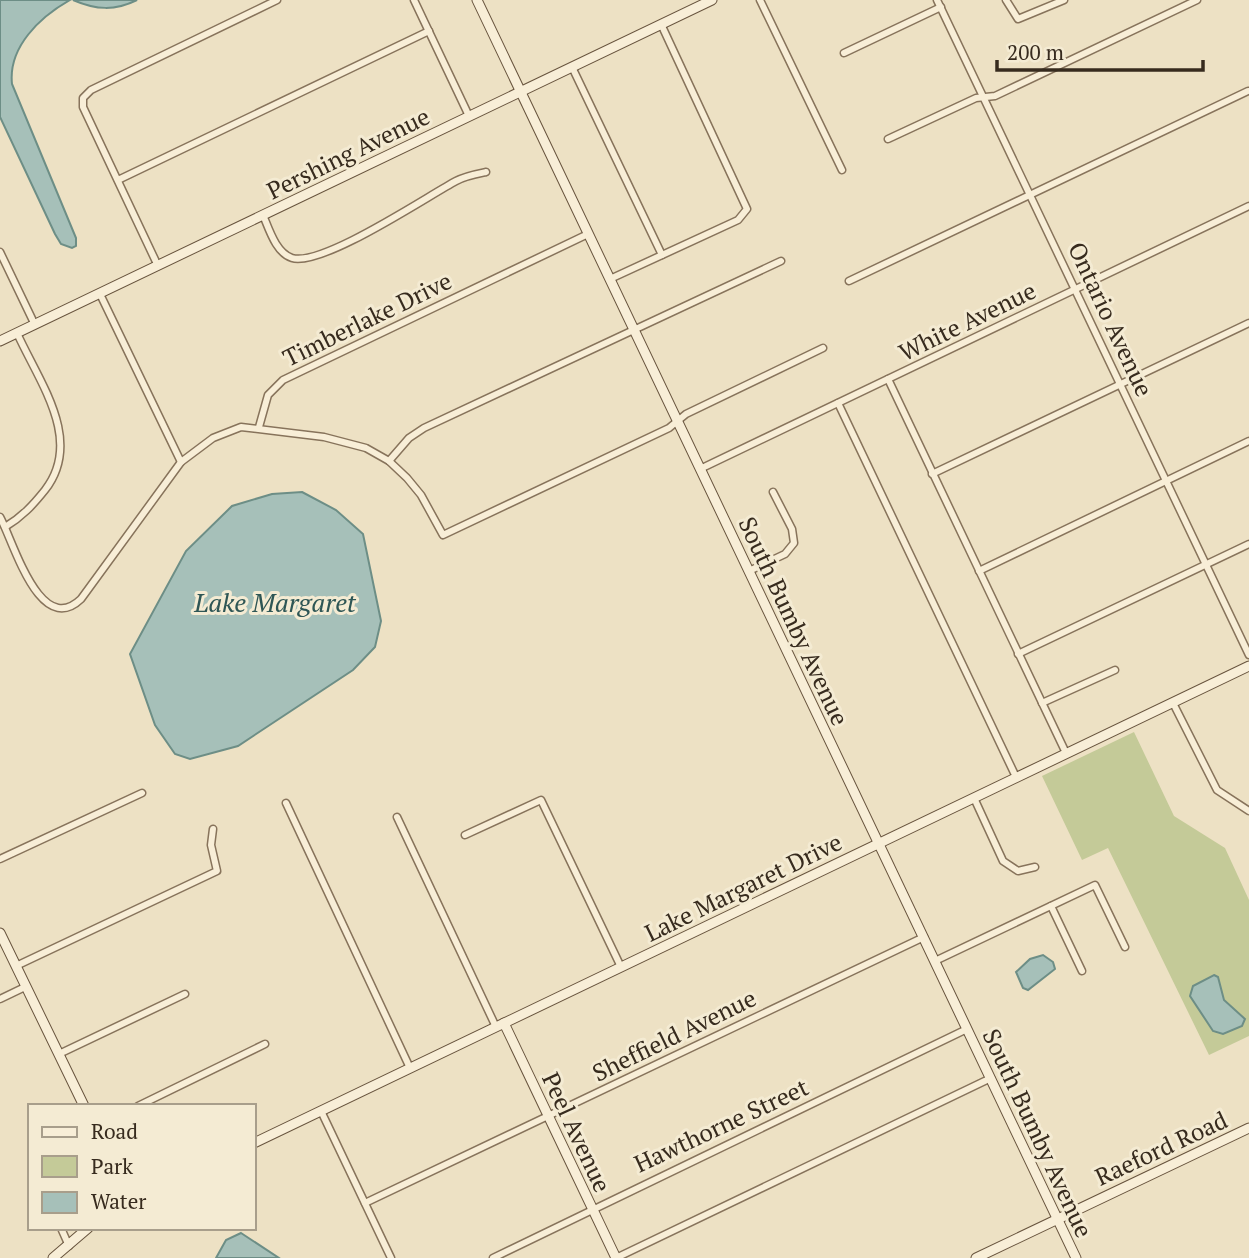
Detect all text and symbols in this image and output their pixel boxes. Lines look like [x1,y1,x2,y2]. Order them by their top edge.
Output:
scale bar [997,28,1204,72]
text: 200 m [1007,38,1064,66]
street label: Pershing Avenue [261,100,435,206]
street label: Ontario Avenue [1061,237,1161,401]
street label: Timberlake Drive [277,264,457,374]
street label: White Avenue [893,274,1041,368]
street label: South Bumby Avenue [732,511,856,731]
water label: Lake Margaret [193,585,357,619]
street label: Lake Margaret Drive [639,825,847,949]
street label: Sheffield Avenue [587,982,761,1088]
street label: South Bumby Avenue [976,1023,1100,1243]
street label: Peel Avenue [535,1067,619,1197]
street label: Hawthorne Street [629,1071,813,1179]
street label: Raeford Road [1090,1103,1232,1193]
legend [28,1104,256,1230]
text: Road [91,1117,138,1145]
text: Park [91,1152,133,1180]
text: Water [91,1187,146,1215]

